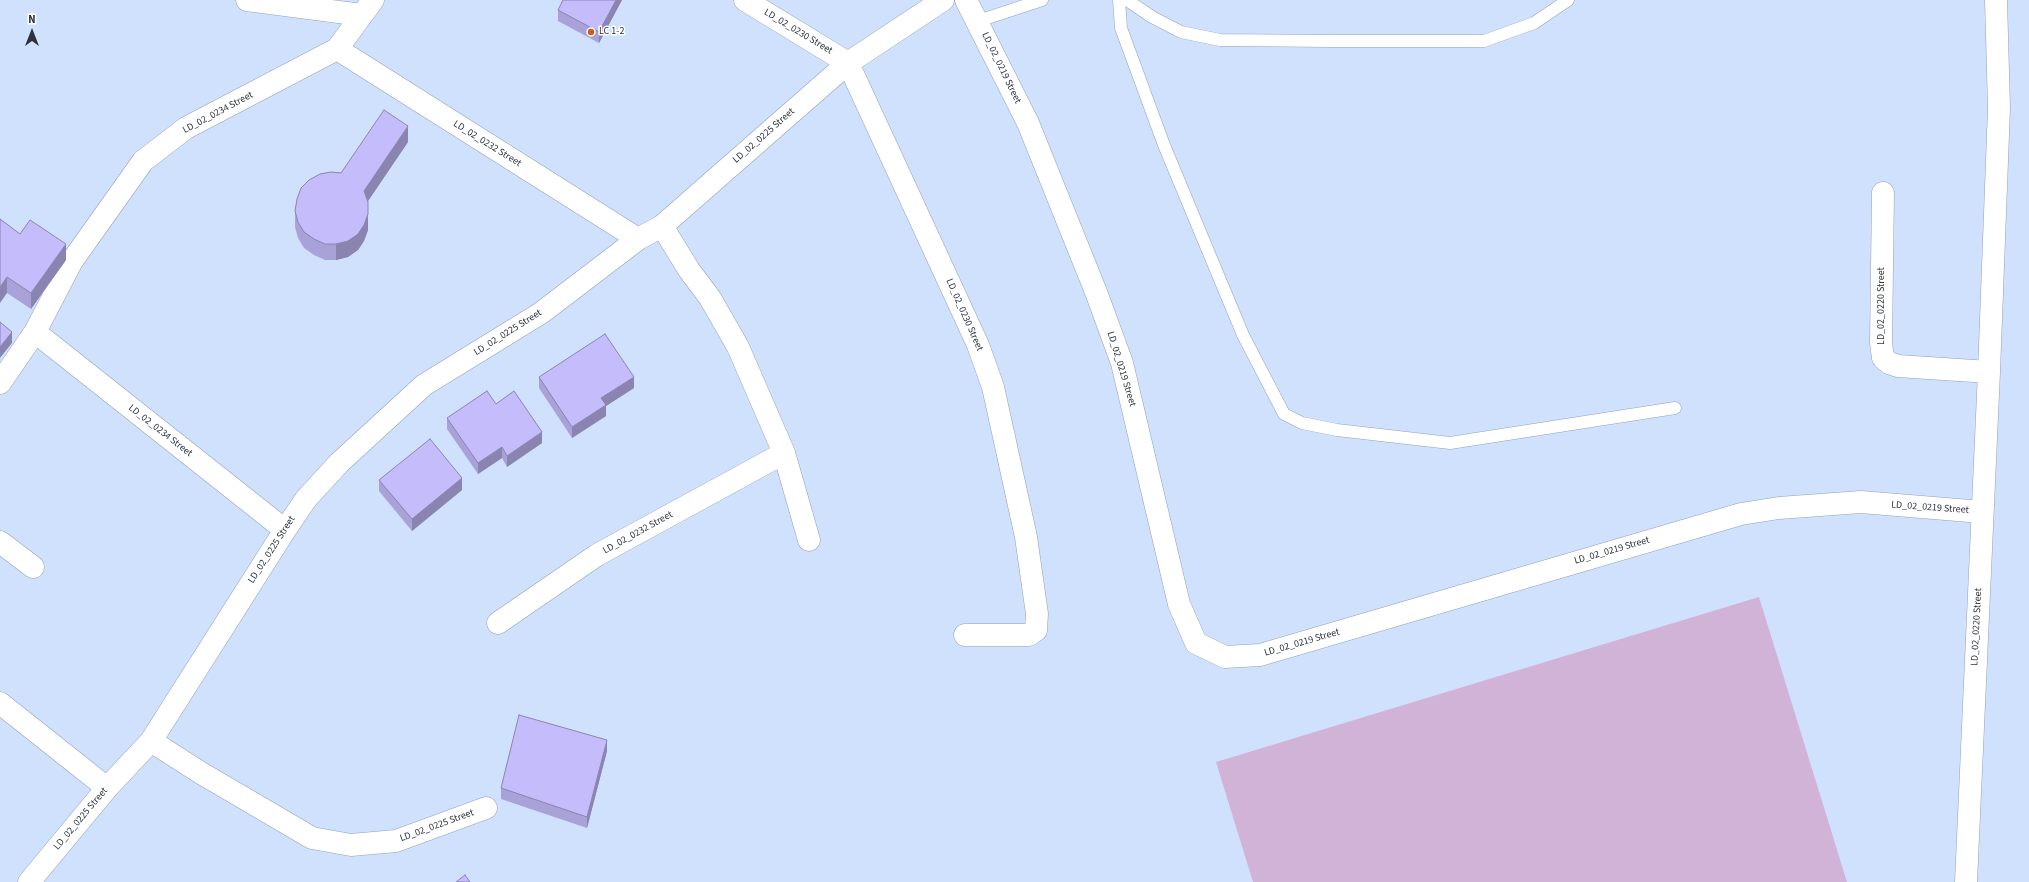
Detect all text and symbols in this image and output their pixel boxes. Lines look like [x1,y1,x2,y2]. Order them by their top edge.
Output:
street label: LD_02_0230 Street [762,7,834,57]
north arrow [12,12,52,52]
text: N [28,12,36,27]
place label: LC 1-2 [599,26,624,38]
marker: LC 1-2 [586,27,596,37]
street label: LD_02_0219 Street [979,30,1023,106]
street label: LD_02_0234 Street [181,89,255,137]
street label: LD_02_0225 Street [731,106,797,166]
street label: LD_02_0232 Street [451,118,523,170]
street label: LD_02_0220 Street [1876,267,1888,345]
street label: LD_02_0230 Street [943,277,985,353]
street label: LD_02_0225 Street [472,307,544,359]
street label: LD_02_0219 Street [1104,330,1138,408]
street label: LD_02_0234 Street [126,402,194,460]
street label: LD_02_0219 Street [1891,499,1969,517]
street label: LD_02_0232 Street [601,509,675,557]
street label: LD_02_0225 Street [246,514,298,586]
street label: LD_02_0219 Street [1573,534,1651,568]
street label: LD_02_0220 Street [1969,588,1985,666]
street label: LD_02_0219 Street [1263,626,1341,660]
street label: LD_02_0225 Street [51,785,111,853]
street label: LD_02_0225 Street [398,807,476,845]

